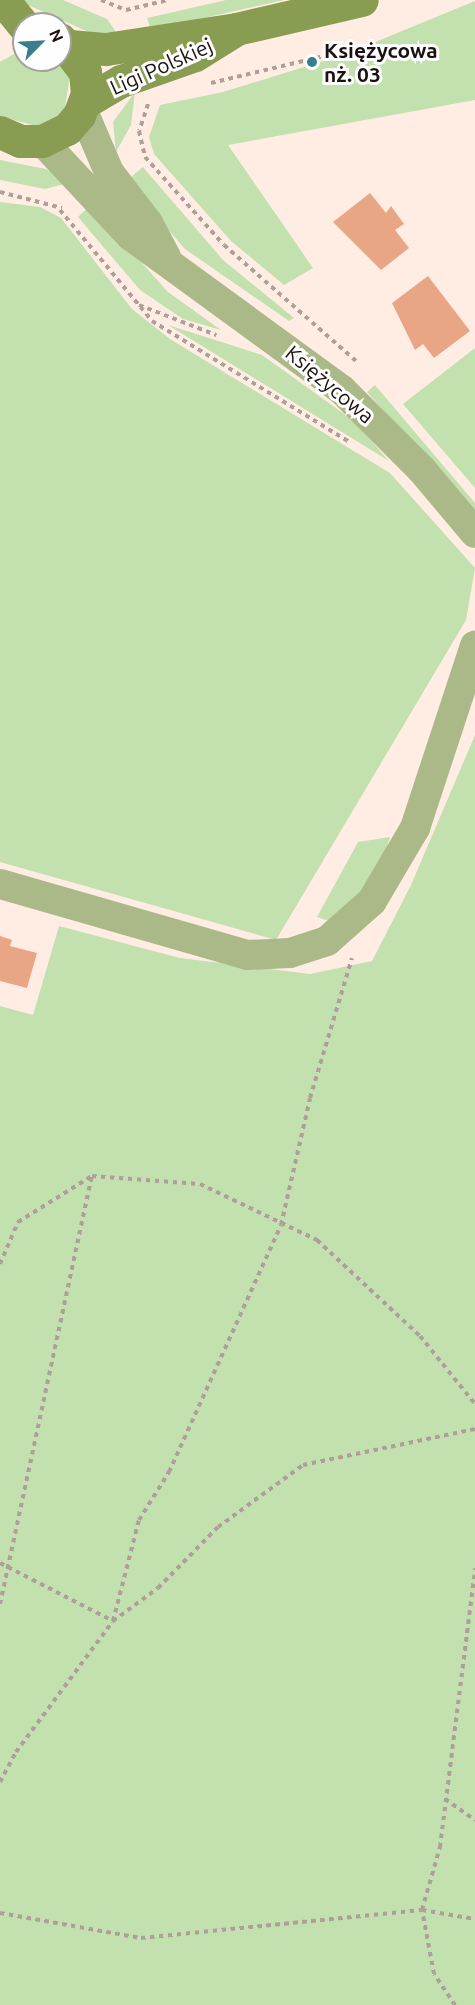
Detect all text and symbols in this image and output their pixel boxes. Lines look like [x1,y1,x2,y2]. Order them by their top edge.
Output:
north arrow [12,12,72,72]
text: N [46,26,67,45]
street label: Ligi Polskiej [106,32,216,100]
place label: Księżycowa nż. 03 [324,37,438,87]
marker: Księżycowa nż. 03 [305,55,319,69]
street label: Księżycowa [281,340,379,428]

